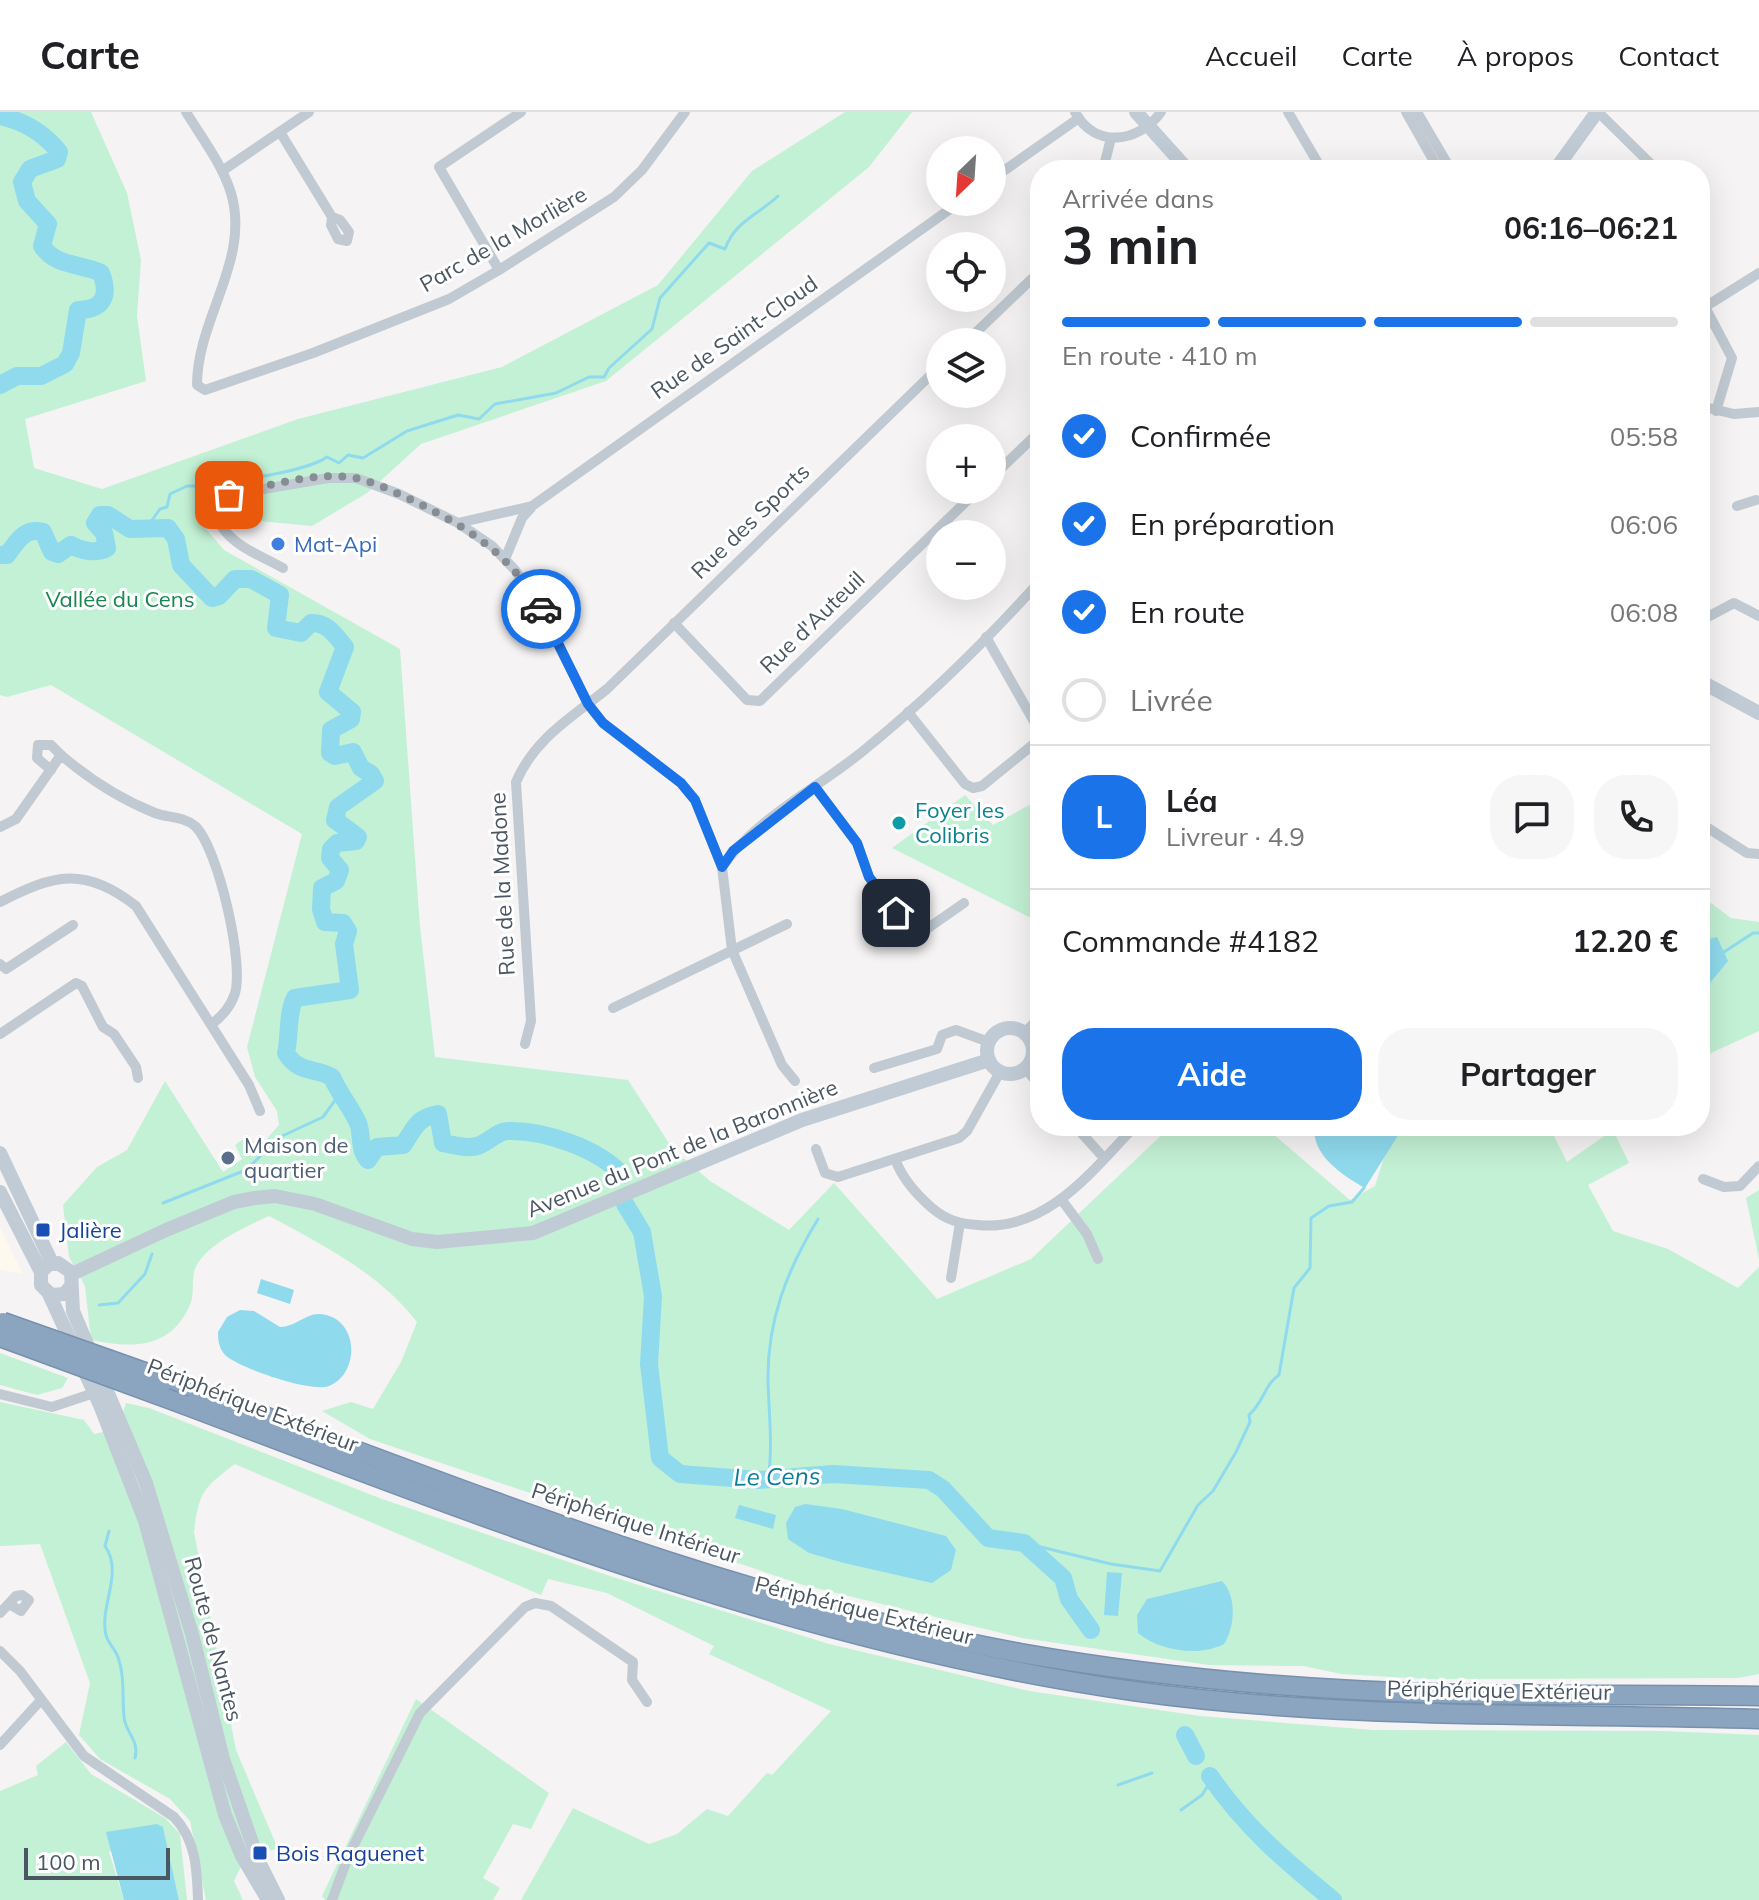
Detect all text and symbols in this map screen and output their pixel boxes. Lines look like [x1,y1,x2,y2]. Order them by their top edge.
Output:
text: Carte [40,31,140,79]
text: Accueil [1205,38,1298,73]
text: Carte [1342,38,1413,73]
text: À propos [1457,38,1574,73]
text: Contact [1618,38,1719,73]
north arrow [926,136,1006,216]
map controls [926,136,1006,600]
street label: Parc de la Morlière [414,180,592,298]
text: Arrivée dans [1062,182,1214,215]
text: 06:16–06:21 [1504,209,1678,247]
text: 3 min [1062,212,1199,277]
button: locate [926,232,1006,312]
street label: Rue de Saint-Cloud [645,269,823,405]
button: layers [926,328,1006,408]
text: En route · 410 m [1062,339,1258,372]
icon: check [1062,414,1106,458]
text: Confirmée [1130,417,1271,455]
text: 05:58 [1610,420,1678,453]
button: + [926,424,1006,504]
street label: Rue des Sports [685,457,815,585]
pin [195,461,263,529]
icon: bag [207,473,251,517]
icon: check [1062,502,1106,546]
text: En préparation [1130,505,1335,543]
text: 06:06 [1610,508,1678,541]
button: − [926,520,1006,600]
place label: Mat-Api [294,530,377,558]
marker: Mat-Api [269,535,287,553]
street label: Rue d'Auteuil [754,565,870,679]
courier [501,569,581,649]
park label: Vallée du Cens [45,585,195,613]
icon: car [519,587,563,631]
icon: check [1062,590,1106,634]
text: En route [1130,593,1245,631]
text: 06:08 [1610,596,1678,629]
text: Livrée [1130,681,1213,719]
button: chat [1490,775,1574,859]
button: phone [1594,775,1678,859]
text: Léa [1166,782,1218,820]
street label: Rue de la Madone [483,792,521,976]
place label: Foyer les Colibris [915,796,1005,849]
text: L [1096,798,1112,836]
marker: Foyer les Colibris [890,814,908,832]
text: Livreur · 4.9 [1166,820,1305,853]
pin [862,879,930,947]
icon: home [874,891,918,935]
text: Commande #4182 [1062,922,1319,960]
text: 12.20 € [1572,922,1678,960]
button: Aide [1062,1028,1362,1120]
button: Partager [1378,1028,1678,1120]
street label: Avenue du Pont de la Baronnière [522,1073,842,1223]
place label: Maison de quartier [244,1131,349,1184]
marker: Maison de quartier [219,1149,237,1167]
place label: Jalière [59,1216,122,1244]
marker: Jalière [34,1221,52,1239]
street label: Périphérique Extérieur [143,1352,363,1458]
water label: Le Cens [733,1460,821,1492]
street label: Périphérique Intérieur [528,1476,744,1570]
street label: Route de Nantes [179,1554,249,1724]
street label: Périphérique Extérieur [752,1569,976,1651]
street label: Périphérique Extérieur [1387,1674,1611,1706]
place label: Bois Raguenet [276,1839,425,1867]
scale bar [24,1844,170,1880]
marker: Bois Raguenet [251,1844,269,1862]
text: 100 m [36,1848,101,1876]

